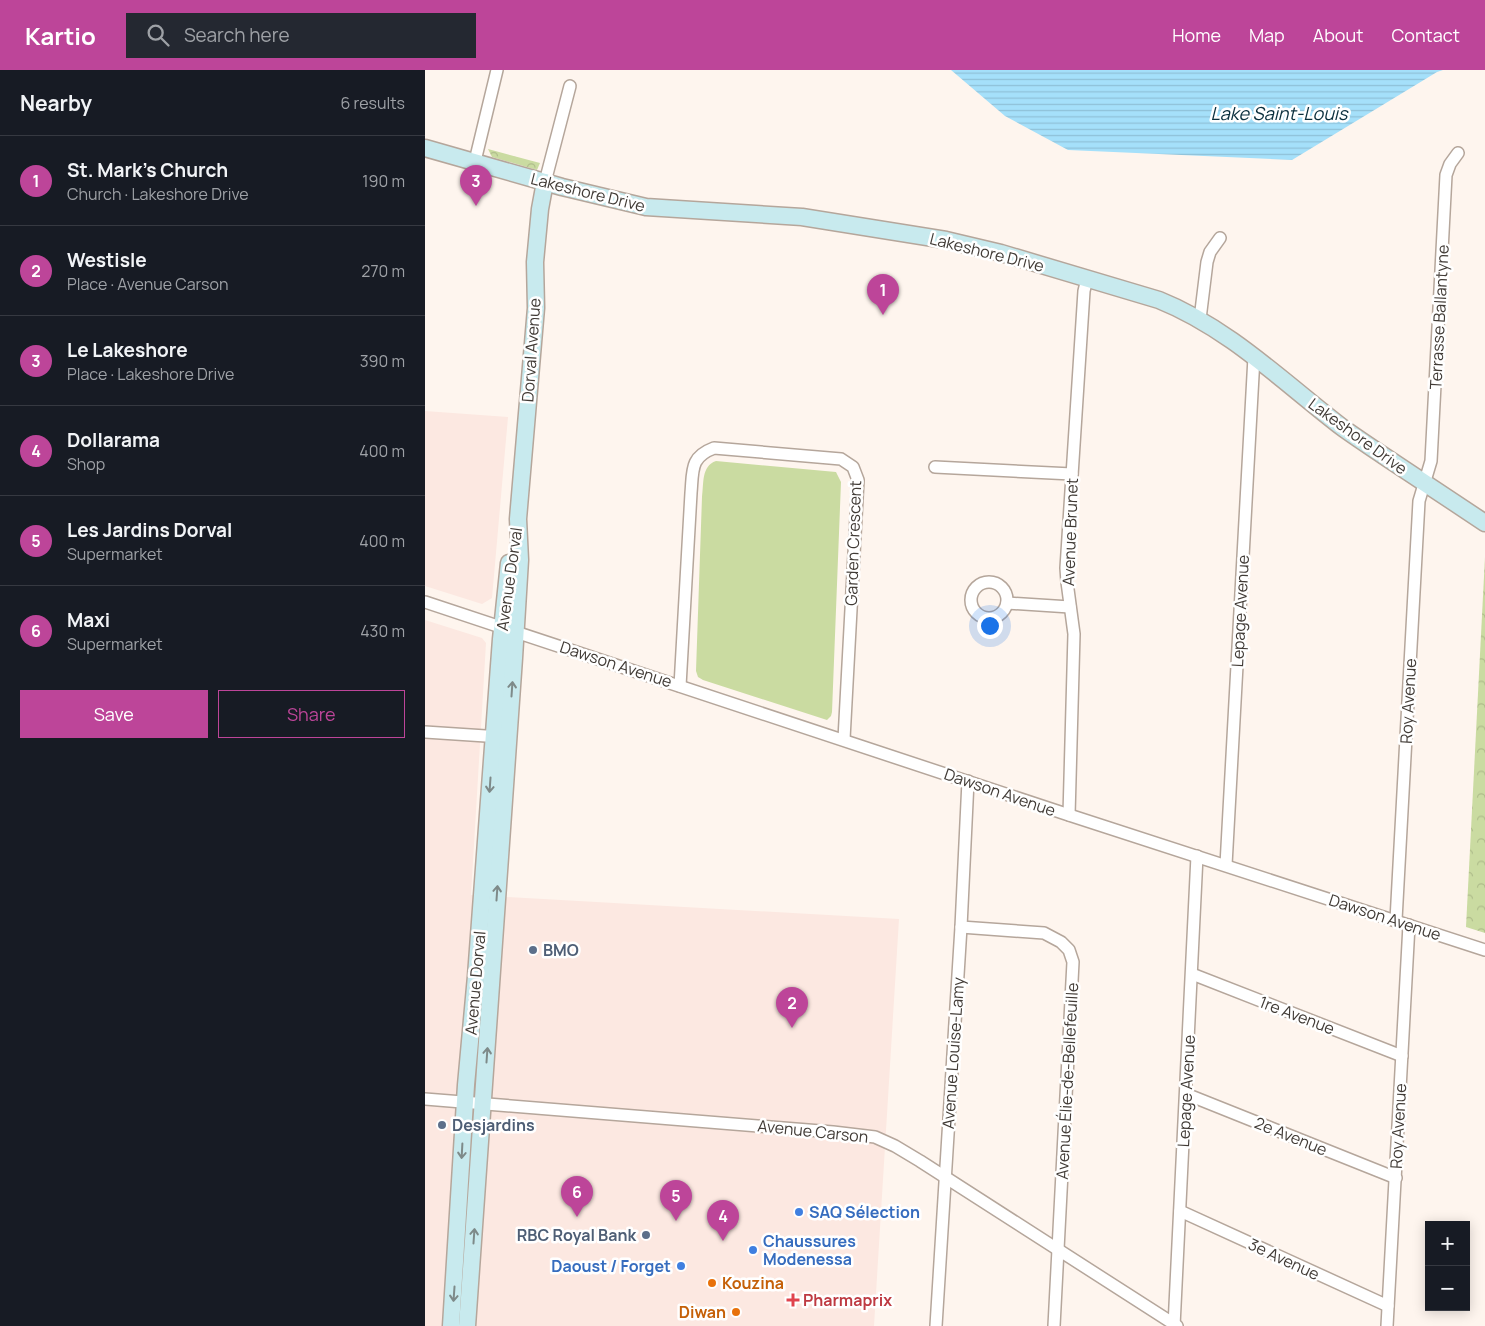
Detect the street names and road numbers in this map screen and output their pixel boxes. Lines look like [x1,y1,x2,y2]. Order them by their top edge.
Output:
street label: Lakeshore Drive [529,167,647,217]
street label: Lakeshore Drive [928,227,1046,277]
street label: Terrasse Ballantyne [1424,244,1454,390]
street label: Dorval Avenue [516,297,546,403]
street label: Lakeshore Drive [1304,393,1412,479]
street label: Avenue Brunet [1057,478,1083,586]
street label: Garden Crescent [840,480,866,606]
street label: Avenue Dorval [491,526,527,632]
street label: Lepage Avenue [1226,554,1254,668]
street label: Dawson Avenue [557,636,675,692]
street label: Roy Avenue [1395,658,1421,744]
street label: Dawson Avenue [941,763,1059,821]
street label: Dawson Avenue [1326,889,1444,945]
street label: Avenue Dorval [459,930,491,1036]
street label: Avenue Louise-Lamy [937,976,969,1130]
street label: Avenue Élie-de-Bellefeuille [1051,982,1083,1180]
street label: 1re Avenue [1256,991,1338,1039]
street label: Lepage Avenue [1172,1034,1200,1148]
street label: Roy Avenue [1385,1083,1411,1169]
street label: 2e Avenue [1251,1111,1331,1161]
street label: Avenue Carson [757,1114,869,1148]
street label: 3e Avenue [1245,1233,1323,1285]

